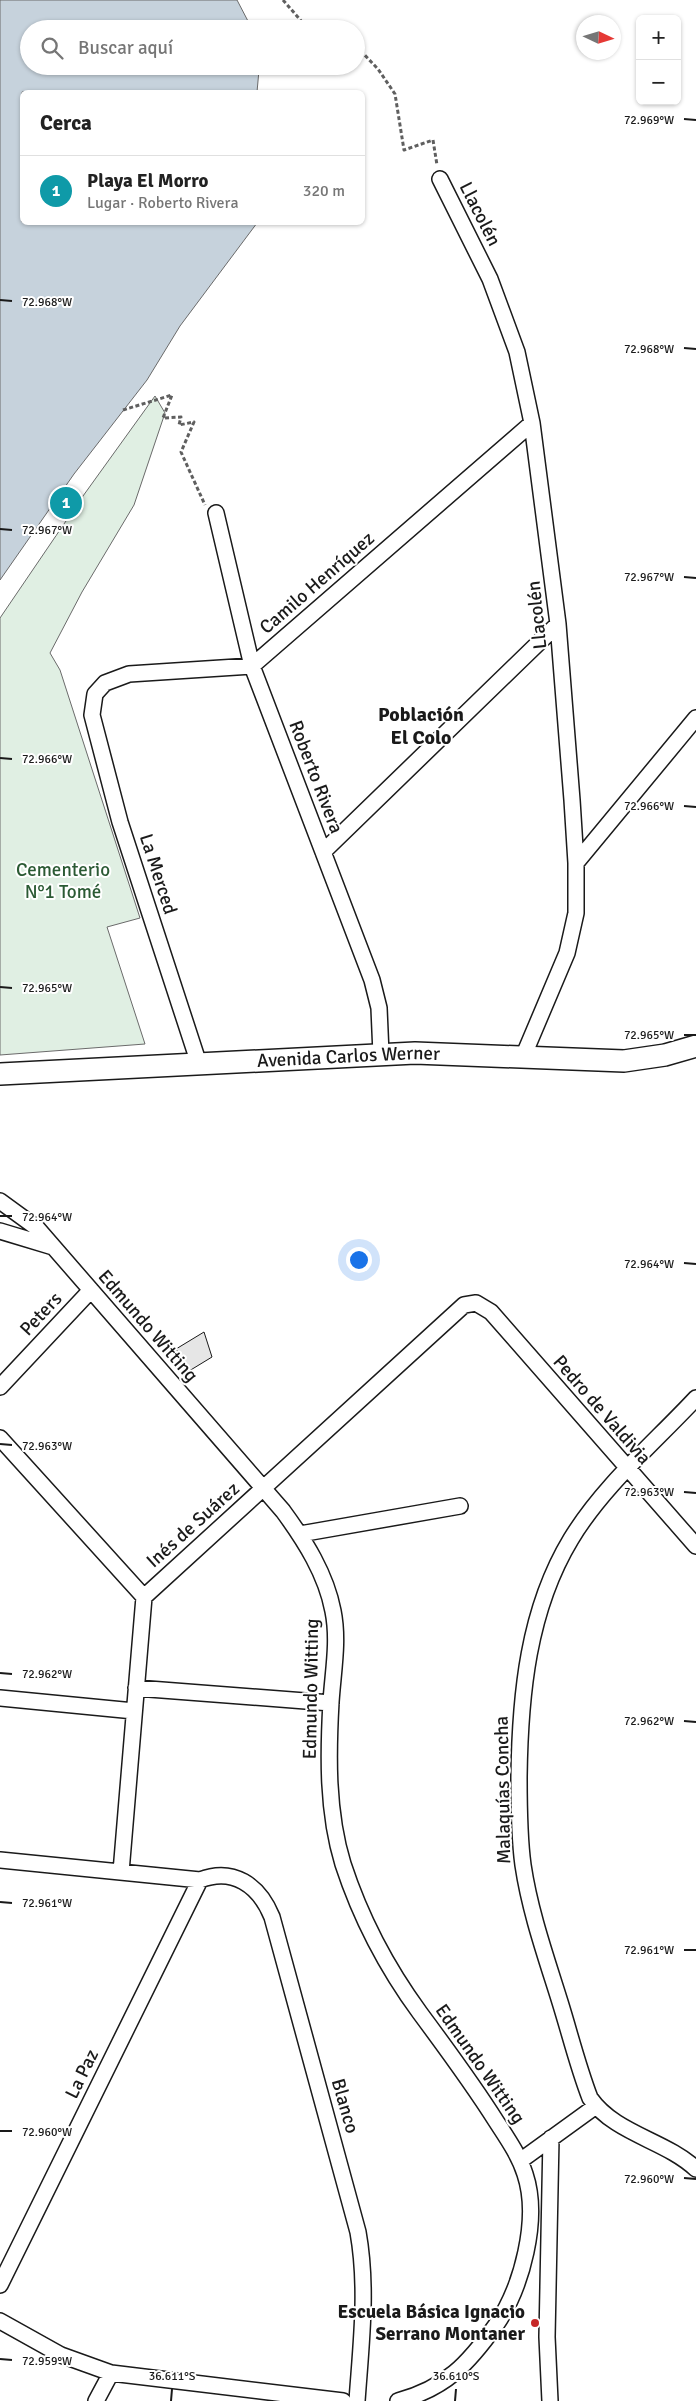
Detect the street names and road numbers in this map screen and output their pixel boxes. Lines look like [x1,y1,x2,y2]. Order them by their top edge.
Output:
street label: Llacolén [454,178,506,250]
street label: Camilo Henríquez [255,527,379,639]
street label: Llacolén [521,579,553,651]
street label: Roberto Rivera [283,717,349,837]
street label: La Merced [134,831,182,917]
street label: Avenida Carlos Werner [256,1041,441,1073]
street label: Edmundo Witting [93,1265,203,1387]
street label: Peters [15,1287,67,1341]
street label: Pedro de Valdivia [548,1350,656,1470]
street label: Inés de Suárez [142,1477,244,1573]
street label: Edmundo Witting [298,1618,324,1760]
street label: Malaquías Concha [490,1716,516,1864]
street label: Edmundo Witting [430,1999,530,2129]
street label: La Paz [60,2045,104,2103]
street label: Blanco [326,2076,364,2136]

